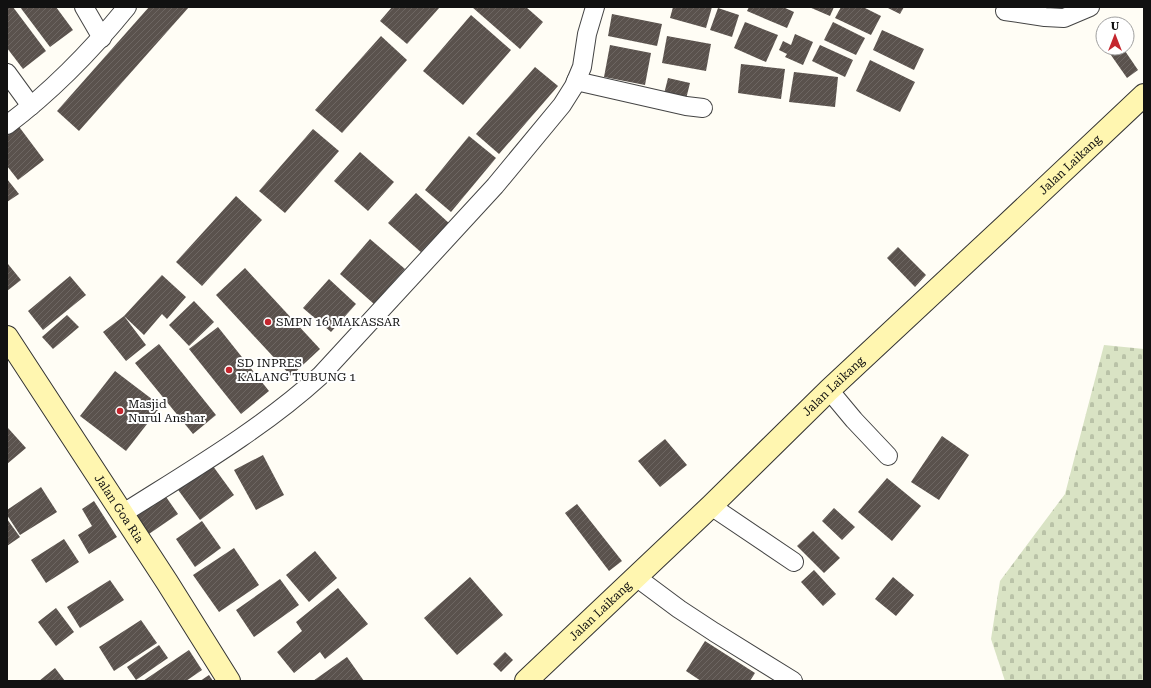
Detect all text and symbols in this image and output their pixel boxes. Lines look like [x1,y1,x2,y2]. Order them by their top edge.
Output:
north arrow [1095,16,1135,56]
text: U [1111,20,1120,33]
street label: Jalan Laikang [1036,132,1104,197]
place label: SMPN 16 MAKASSAR [276,315,401,329]
marker: SMPN 16 MAKASSAR [263,317,273,327]
street label: Jalan Laikang [800,353,868,419]
place label: SD INPRES KALANG TUBUNG 1 [237,356,356,384]
marker: SD INPRES KALANG TUBUNG 1 [224,365,234,375]
place label: Masjid Nurul Anshar [128,397,205,425]
marker: Masjid Nurul Anshar [115,406,125,416]
street label: Jalan Goa Ria [92,472,147,546]
street label: Jalan Laikang [566,578,634,644]

